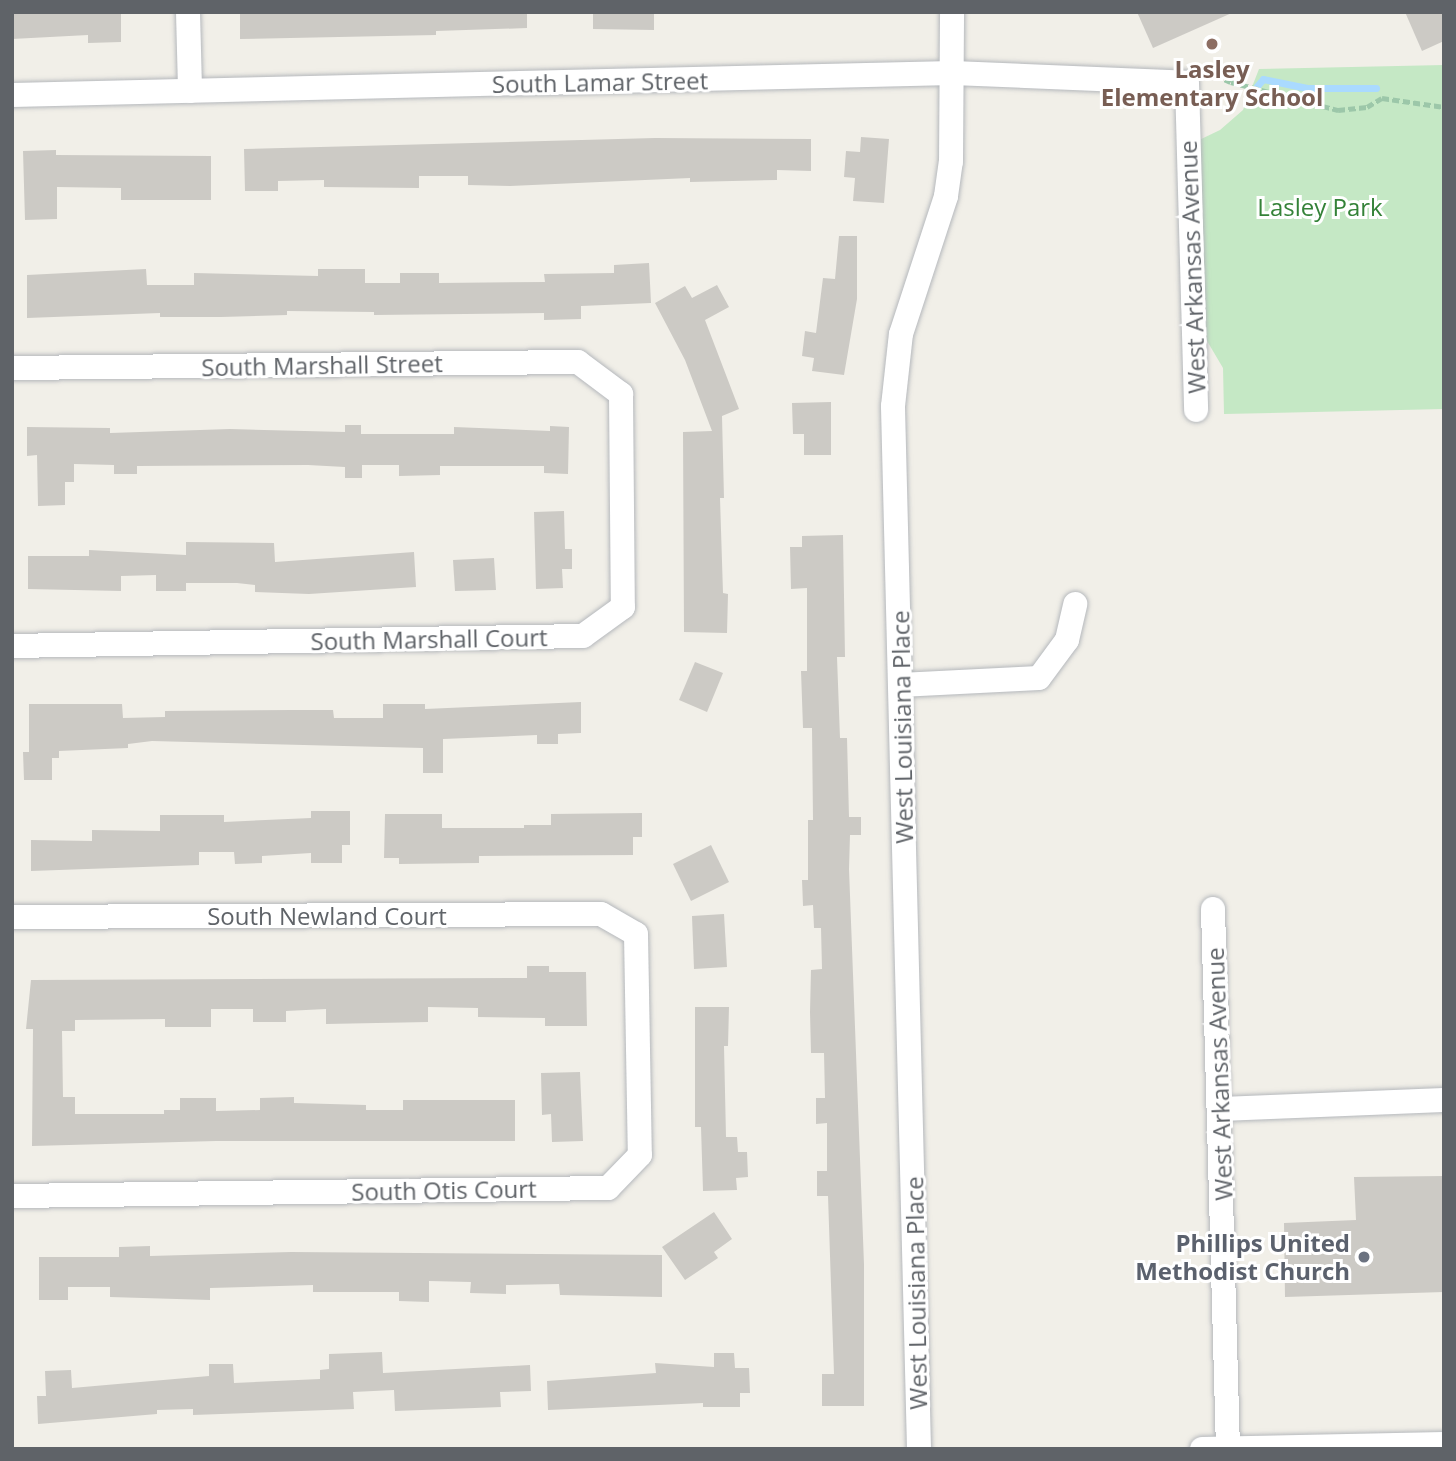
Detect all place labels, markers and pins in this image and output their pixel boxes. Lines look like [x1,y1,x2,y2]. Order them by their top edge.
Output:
marker: Lasley Elementary School [1204,36,1220,52]
place label: Lasley Elementary School [1101,55,1323,111]
place label: Phillips United Methodist Church [1135,1229,1350,1285]
marker: Phillips United Methodist Church [1356,1249,1372,1265]

